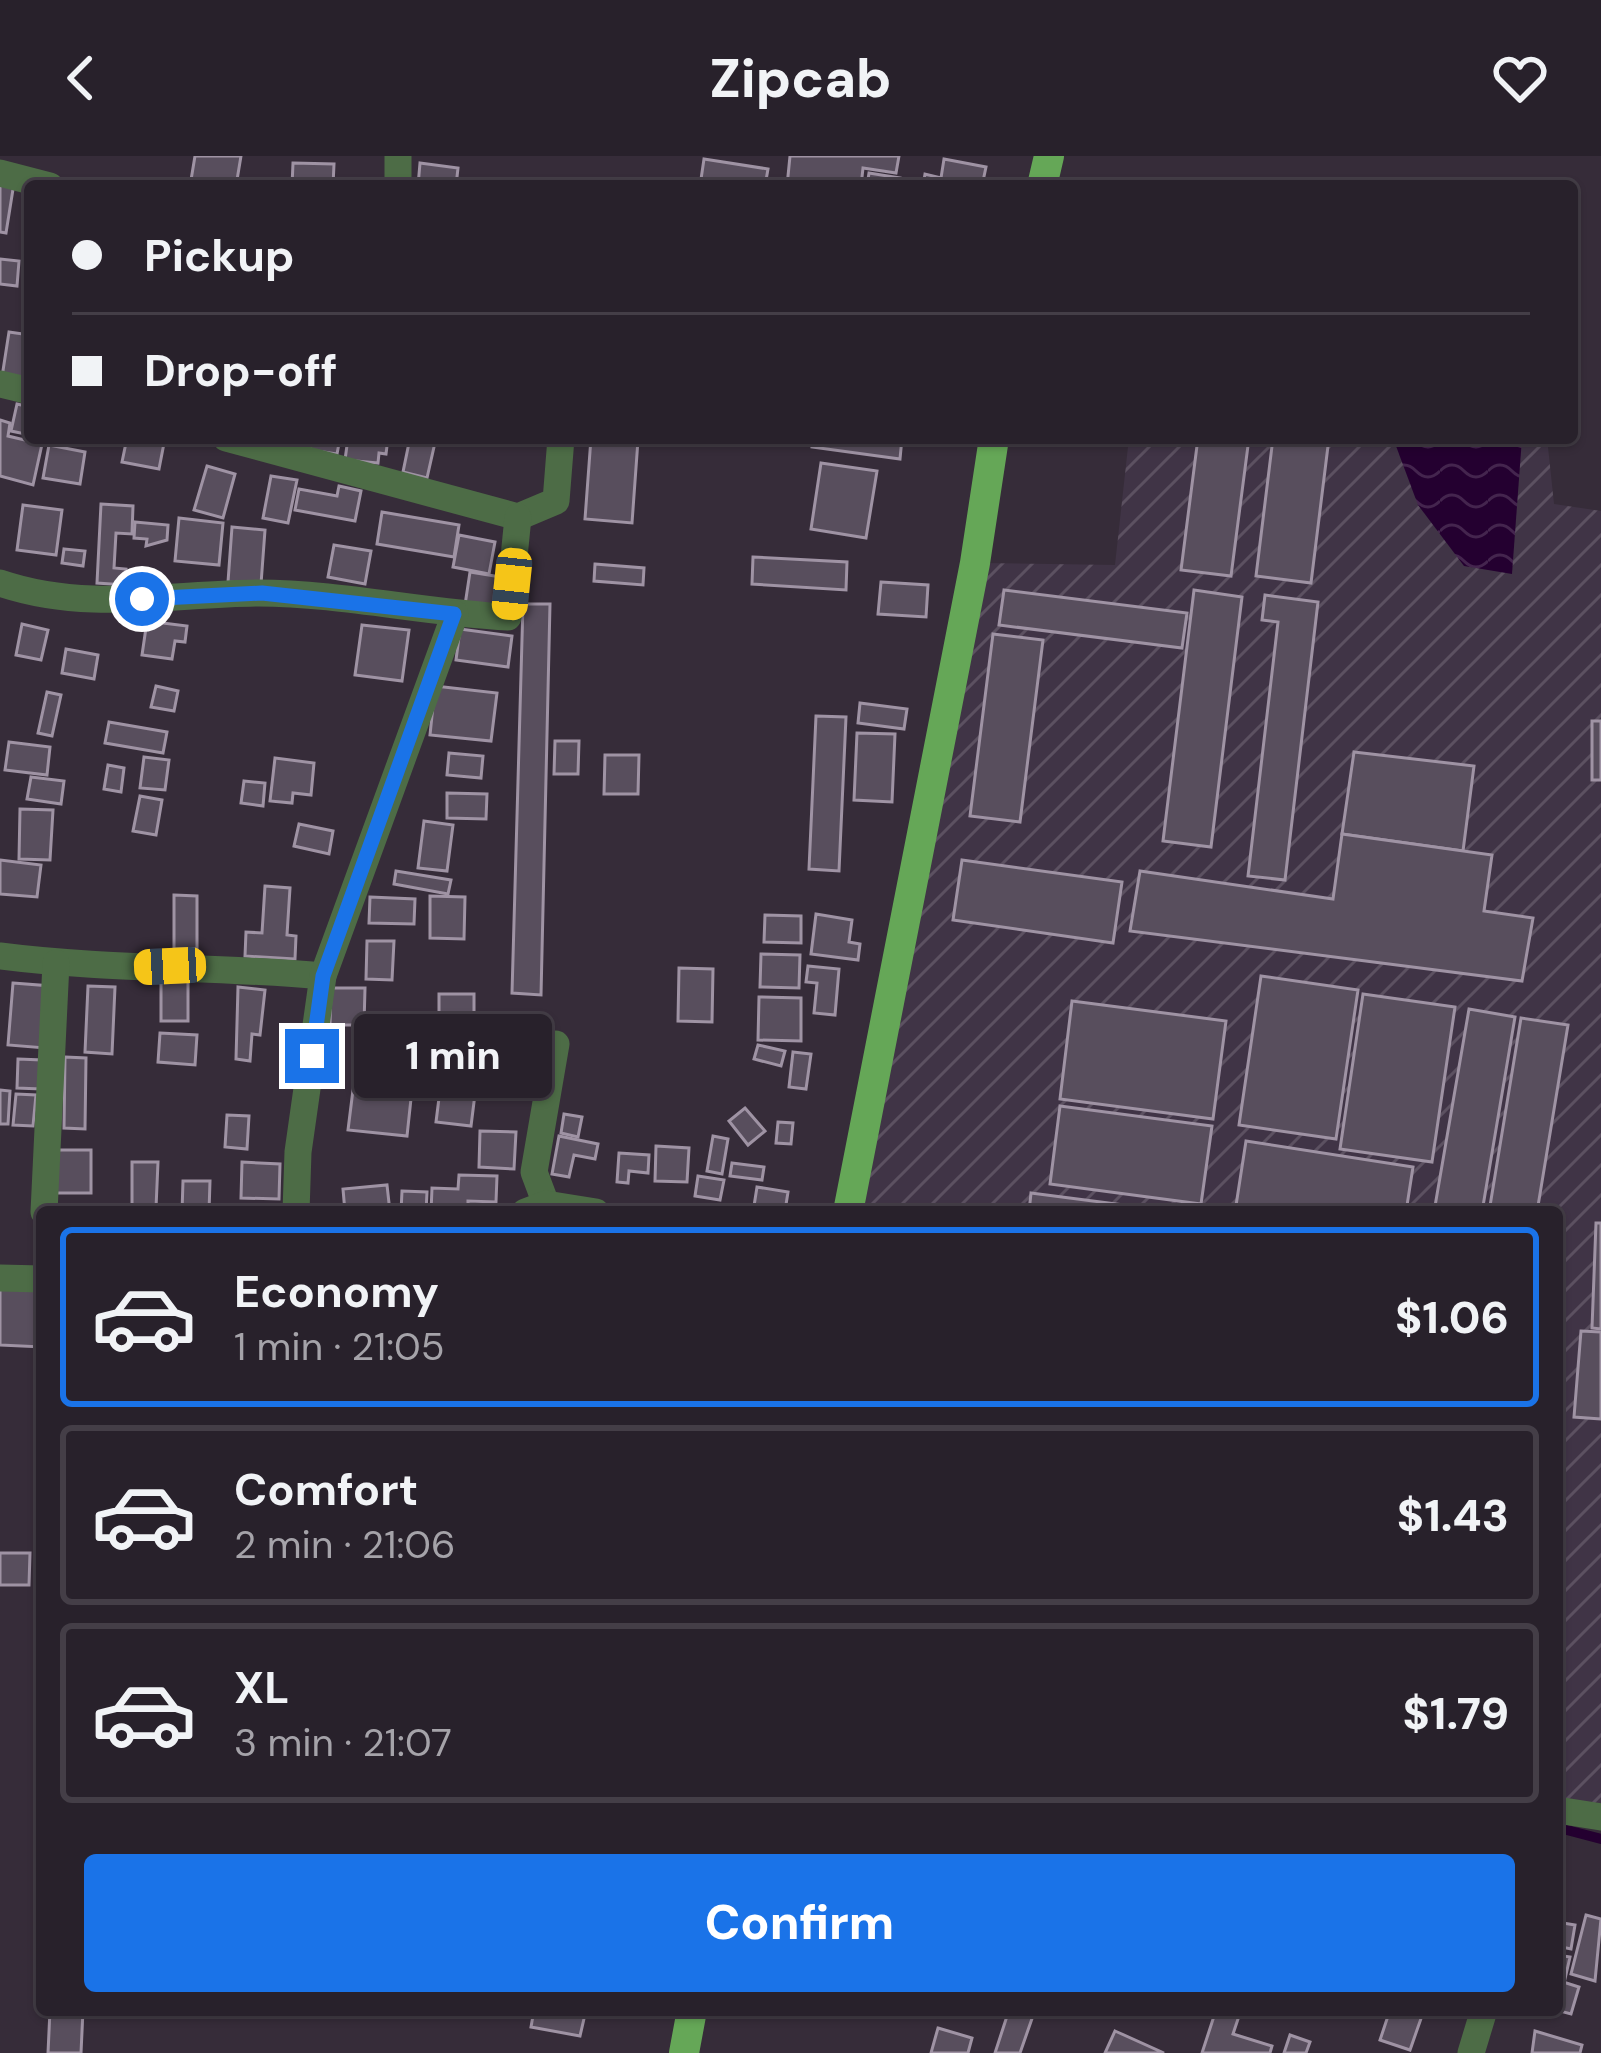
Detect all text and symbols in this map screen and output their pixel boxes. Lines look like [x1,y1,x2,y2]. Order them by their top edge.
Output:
text: Zipcab [709,43,892,114]
icon: back [48,45,114,111]
icon: heart [1487,45,1553,111]
text: Pickup [144,226,294,285]
text: Drop-off [144,341,338,400]
car [490,546,534,622]
route start [115,572,169,626]
car [133,946,207,986]
callout: 1 min [354,1014,552,1098]
route end [285,1029,339,1083]
text: 1 min [405,1030,501,1081]
text: Economy [234,1262,439,1321]
icon: car [90,1263,198,1371]
text: $1.06 [1395,1288,1509,1347]
text: 1 min · 21:05 [234,1321,444,1372]
text: Comfort [234,1460,418,1519]
icon: car [90,1461,198,1569]
text: $1.43 [1397,1486,1509,1545]
text: 2 min · 21:06 [234,1519,455,1570]
text: XL [234,1658,289,1717]
icon: car [90,1659,198,1767]
text: $1.79 [1403,1684,1509,1743]
text: 3 min · 21:07 [234,1717,452,1768]
button: Confirm [84,1854,1515,1992]

